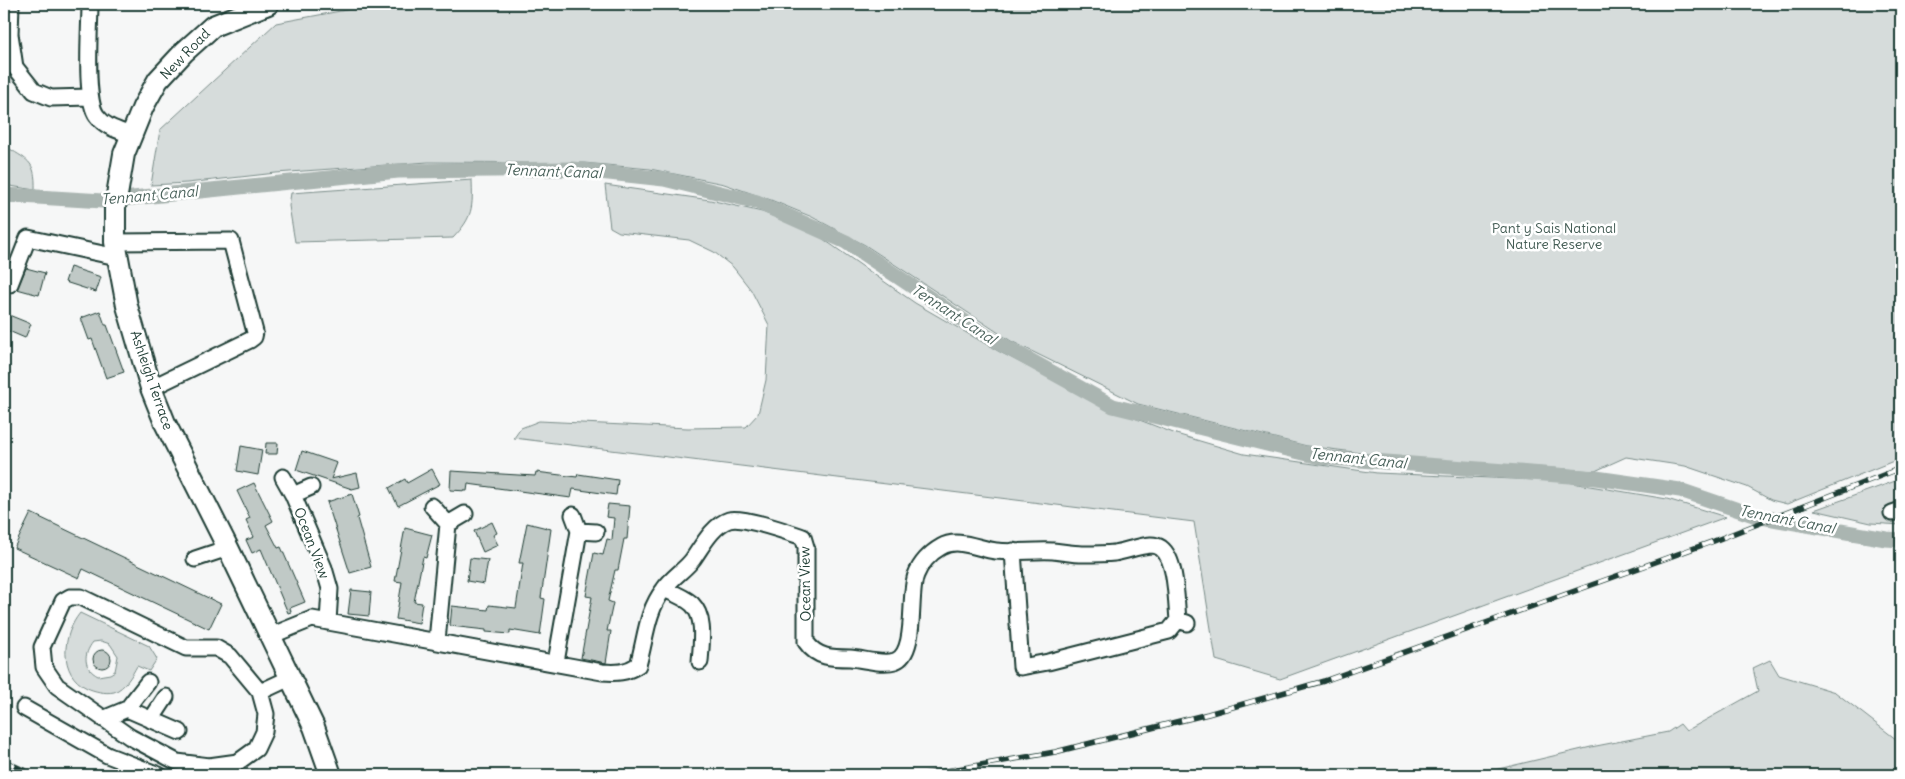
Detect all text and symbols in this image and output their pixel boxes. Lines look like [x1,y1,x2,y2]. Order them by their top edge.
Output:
street label: New Road [156,25,214,83]
water label: Tennant Canal [504,160,604,182]
water label: Tennant Canal [100,181,201,209]
park label: Pant y Sais National Nature Reserve [1492,219,1616,253]
water label: Tennant Canal [908,280,1002,350]
street label: Ashleigh Terrace [127,328,177,432]
water label: Tennant Canal [1309,443,1410,473]
water label: Tennant Canal [1738,500,1839,538]
street label: Ocean View [290,505,334,581]
street label: Ocean View [795,546,815,622]

